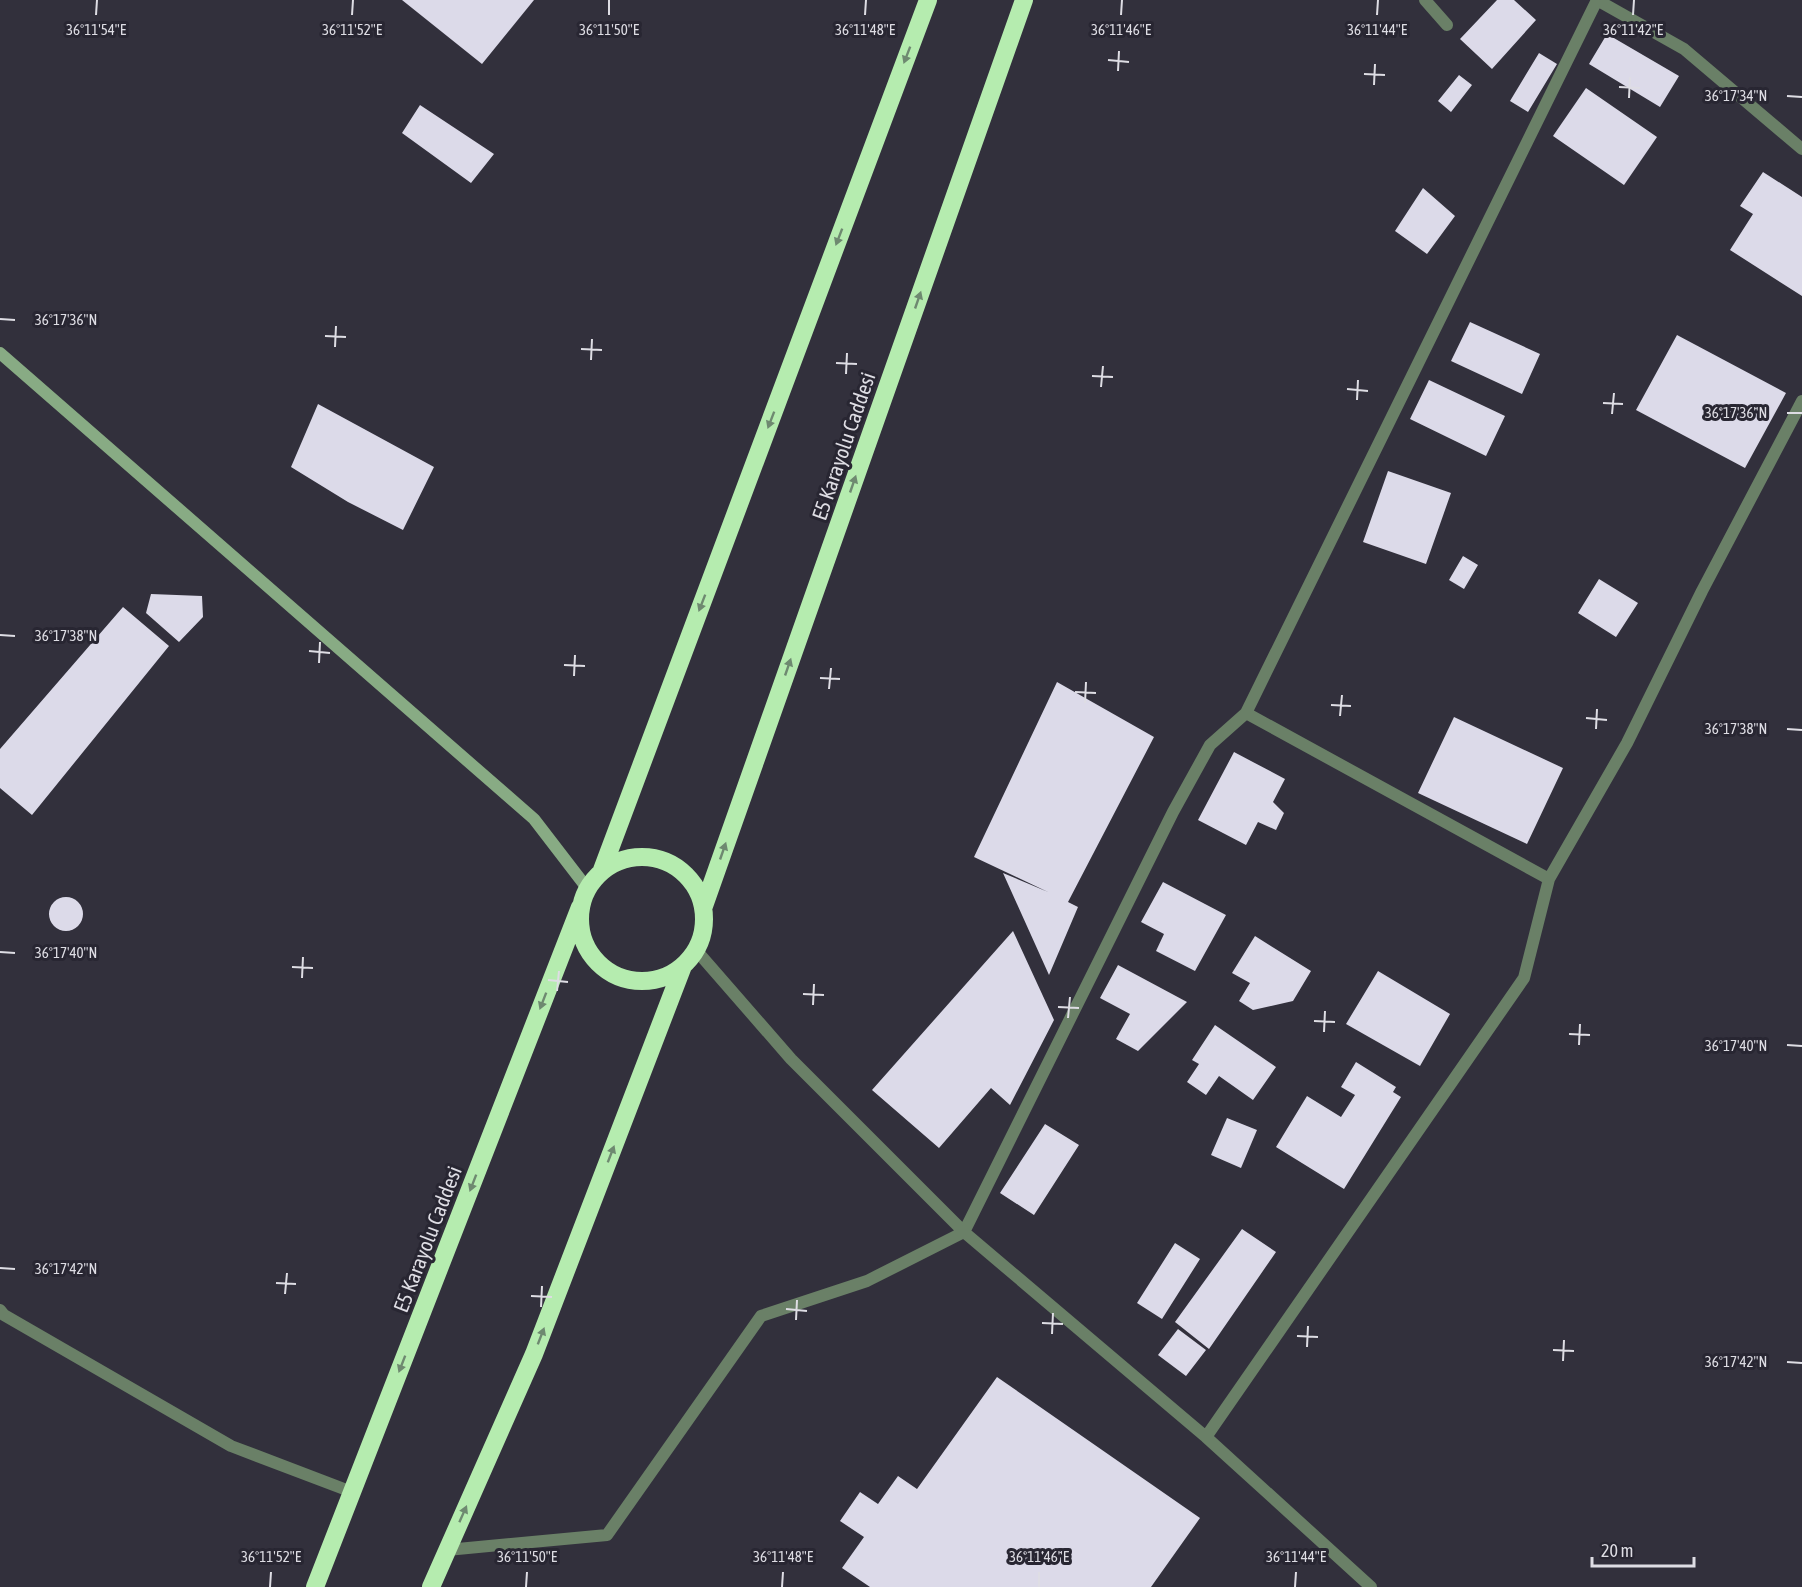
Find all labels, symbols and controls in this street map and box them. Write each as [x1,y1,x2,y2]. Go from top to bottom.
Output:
text: 36°11'54"E [66,21,127,38]
text: 36°11'52"E [322,21,383,38]
text: 36°11'50"E [579,21,640,38]
text: 36°11'48"E [835,21,896,38]
text: 36°11'46"E [1091,21,1152,38]
text: 36°11'44"E [1347,21,1408,38]
text: 36°11'42"E [1603,21,1664,38]
one-way arrow [902,46,912,64]
text: 36°17'34"N [1705,87,1767,104]
one-way arrow [834,229,844,247]
one-way arrow [914,291,924,309]
text: 36°17'36"N [35,311,97,328]
street label: E5 Karayolu Caddesi [806,369,880,523]
text: 36°17'36"N [1705,404,1767,421]
one-way arrow [765,411,775,429]
one-way arrow [849,474,859,492]
one-way arrow [697,594,707,612]
text: 36°17'38"N [35,627,97,644]
one-way arrow [784,658,794,676]
text: 36°17'38"N [1705,720,1767,737]
one-way arrow [719,842,729,860]
text: 36°17'40"N [35,944,97,961]
one-way arrow [538,992,548,1010]
text: 36°17'40"N [1705,1037,1767,1054]
one-way arrow [606,1144,616,1162]
street label: E5 Karayolu Caddesi [388,1163,466,1315]
one-way arrow [468,1174,478,1192]
text: 36°17'42"N [35,1260,97,1277]
one-way arrow [537,1327,547,1345]
text: 36°17'42"N [1705,1353,1767,1370]
one-way arrow [397,1356,407,1374]
one-way arrow [458,1505,468,1523]
scale bar [1592,1530,1694,1568]
text: 20 m [1601,1540,1633,1561]
text: 36°11'52"E [241,1548,302,1565]
text: 36°11'50"E [497,1548,558,1565]
text: 36°11'48"E [753,1548,814,1565]
text: 36°11'46"E [1009,1548,1070,1565]
text: 36°11'44"E [1266,1548,1327,1565]

